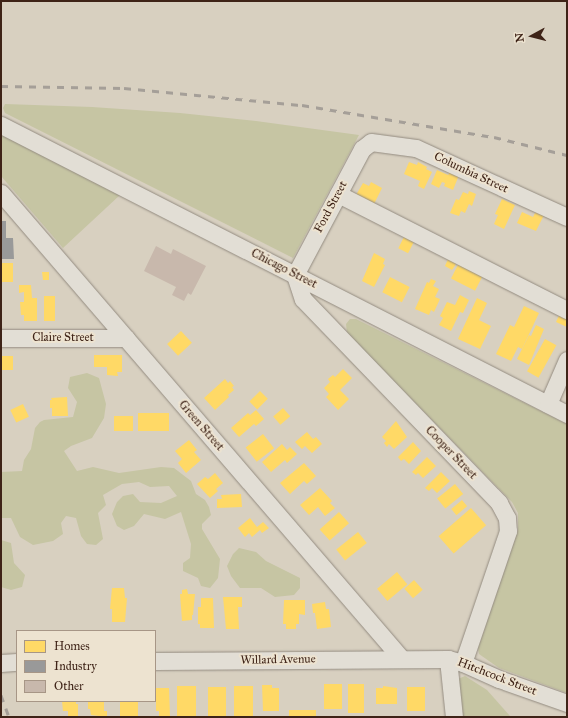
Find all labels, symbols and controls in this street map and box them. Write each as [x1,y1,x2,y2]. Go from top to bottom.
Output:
north arrow [512,16,552,56]
text: N [513,32,527,43]
street label: Columbia Street [432,149,510,197]
street label: Ford Street [311,179,351,235]
street label: Chicago Street [248,246,320,292]
street label: Claire Street [32,331,94,345]
street label: Green Street [175,398,227,454]
street label: Cooper Street [422,423,480,483]
legend [16,630,156,702]
text: Homes [54,639,90,653]
street label: Willard Avenue [240,652,316,668]
street label: Hitchcock Street [455,655,539,699]
text: Industry [54,659,97,673]
text: Other [54,679,84,693]

